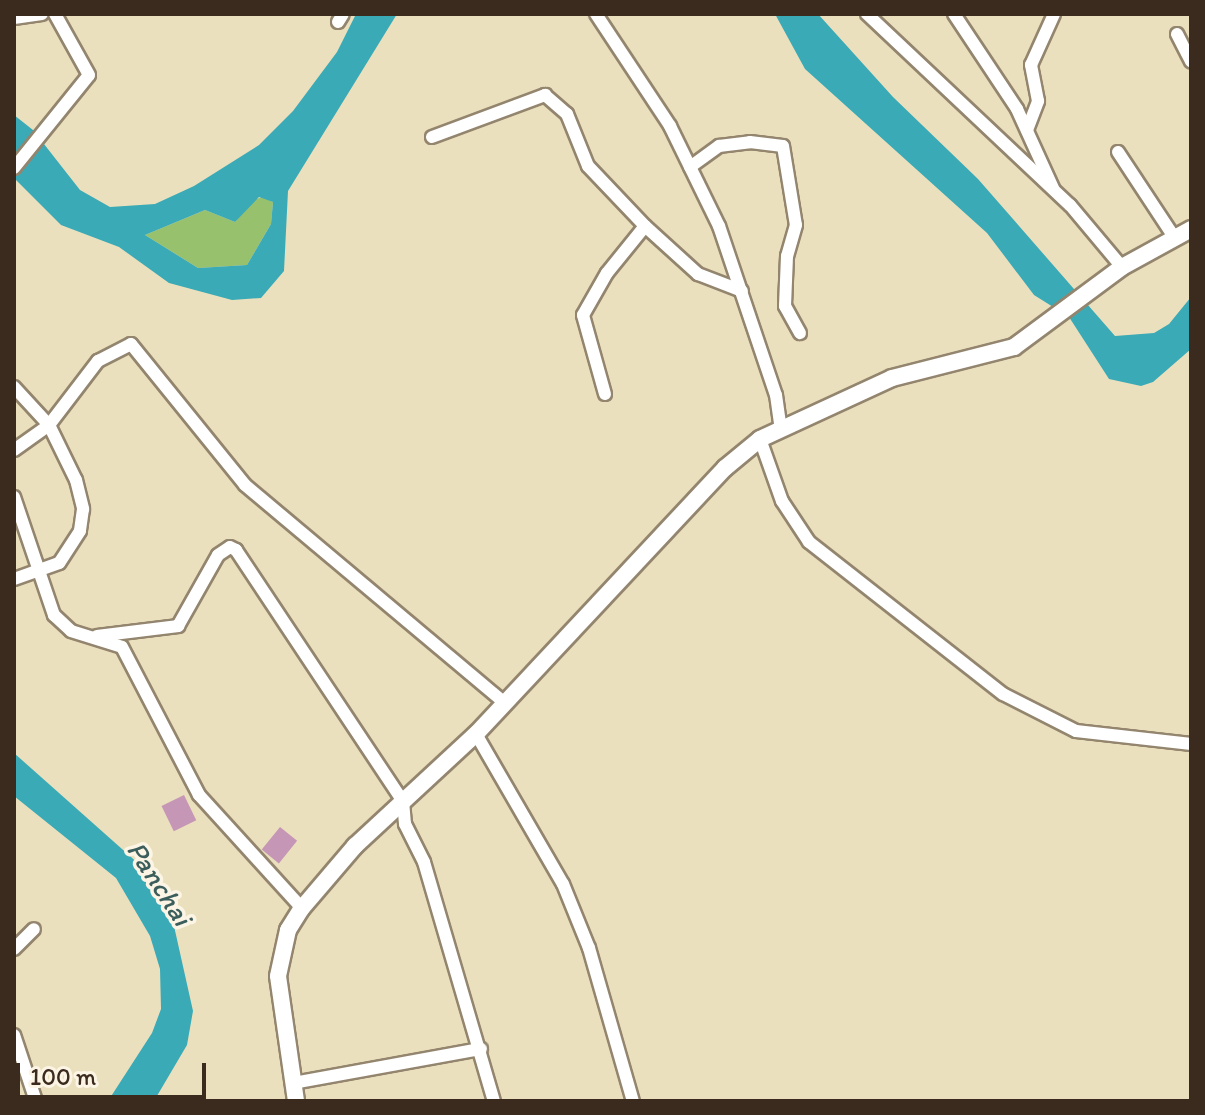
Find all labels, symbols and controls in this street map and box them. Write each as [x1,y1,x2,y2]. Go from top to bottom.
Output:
water label: Panchai [120,834,200,932]
scale bar [20,1047,210,1097]
text: 100 m [30,1062,96,1091]

